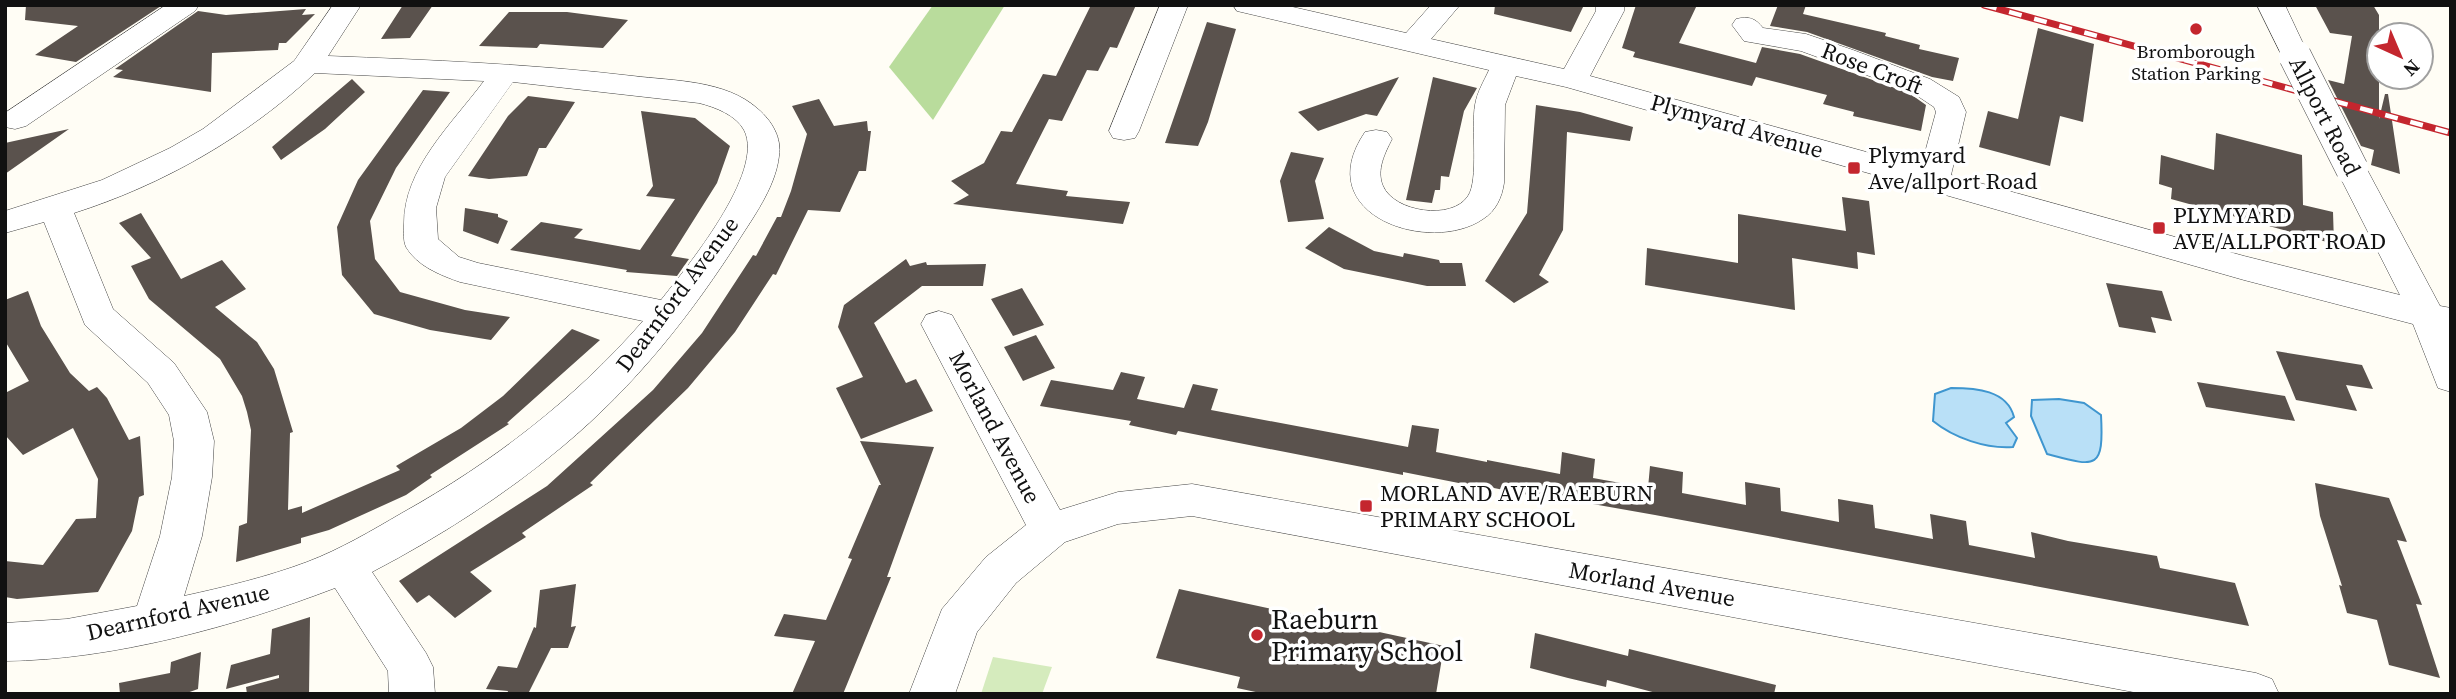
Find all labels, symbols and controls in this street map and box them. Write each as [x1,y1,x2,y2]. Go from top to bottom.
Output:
marker: Bromborough Station Parking [2188,21,2204,37]
north arrow [2365,21,2435,91]
street label: Rose Croft [1817,34,1927,102]
place label: Bromborough Station Parking [2131,38,2261,86]
street label: Allport Road [2281,51,2369,181]
text: N [2398,54,2426,82]
street label: Plymyard Avenue [1647,86,1827,166]
place label: Plymyard Ave/allport Road [1868,139,2038,197]
marker: Plymyard Ave/allport Road [1846,160,1862,176]
place label: PLYMYARD AVE/ALLPORT ROAD [2173,199,2386,257]
street label: Dearnford Avenue [608,210,746,378]
marker: PLYMYARD AVE/ALLPORT ROAD [2151,220,2167,236]
street label: Morland Avenue [941,345,1049,509]
place label: MORLAND AVE/RAEBURN PRIMARY SCHOOL [1380,477,1654,535]
marker: MORLAND AVE/RAEBURN PRIMARY SCHOOL [1358,498,1374,514]
street label: Morland Avenue [1566,554,1738,614]
street label: Dearnford Avenue [83,575,273,649]
place label: Raeburn Primary School [1271,600,1463,670]
marker: Raeburn Primary School [1249,627,1265,643]

